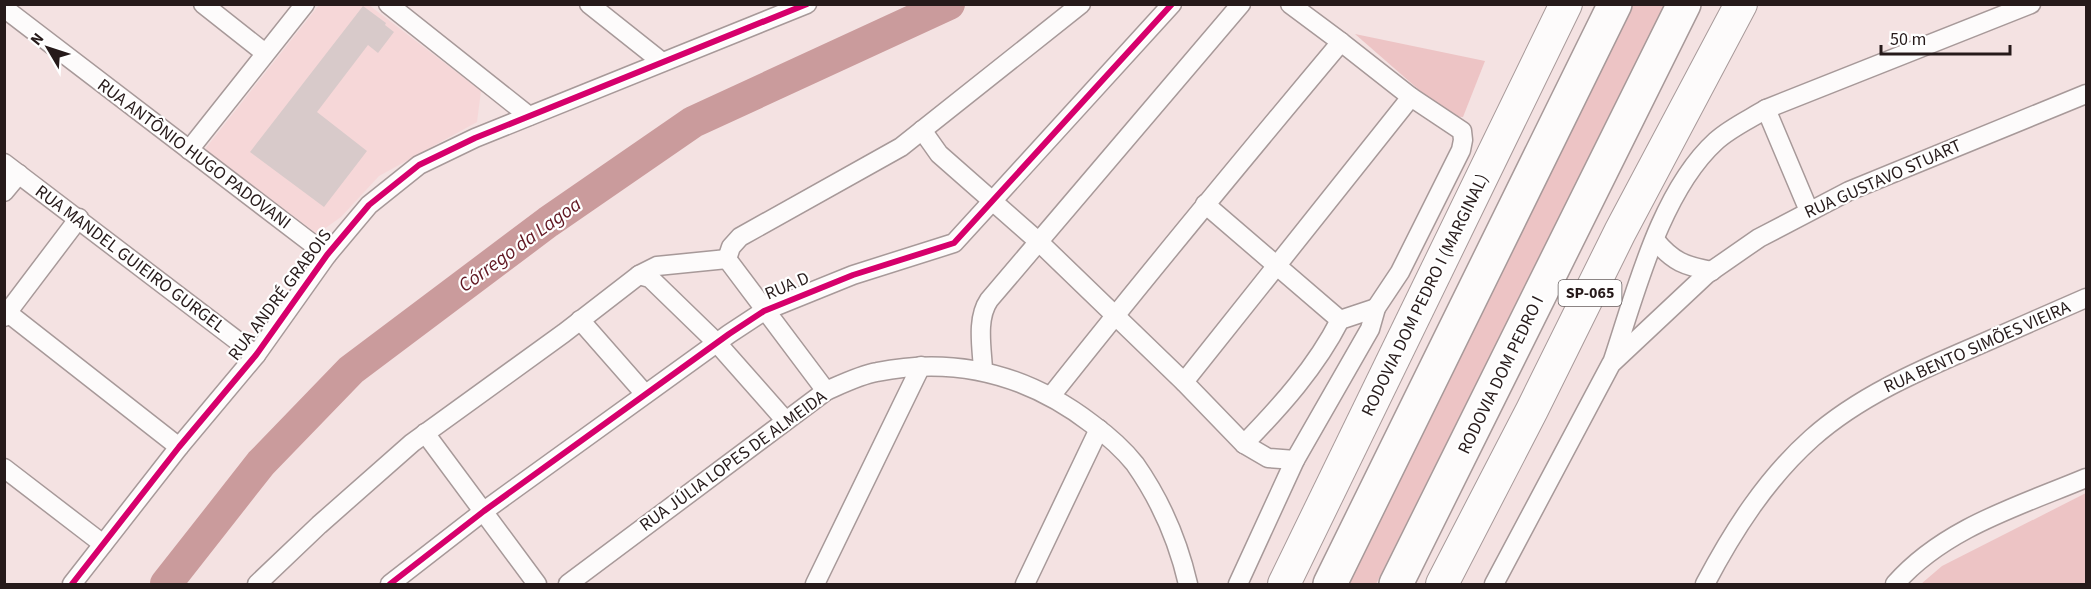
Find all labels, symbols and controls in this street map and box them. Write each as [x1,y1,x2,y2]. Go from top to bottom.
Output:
north arrow [18,18,78,78]
scale bar [1881,18,2010,56]
text: 50 m [1890,27,1926,52]
text: N [25,28,49,50]
street label: RUA ANTÔNIO HUGO PADOVANI [92,73,296,235]
street label: RUA GUSTAVO STUART [1801,133,1966,225]
street label: RODOVIA DOM PEDRO I (MARGINAL) [1355,170,1495,420]
street label: RUA MANDEL GUIEIRO GURGEL [30,179,230,339]
water label: Córrego da Lagoa [453,191,587,299]
street label: RUA ANDRÉ GRABOIS [222,224,338,366]
street label: RUA D [761,266,813,306]
road number: SP-065 [1558,280,1622,306]
street label: RODOVIA DOM PEDRO I [1452,292,1550,458]
street label: RUA BENTO SIMÕES VIEIRA [1880,294,2074,399]
street label: RUA JÚLIA LOPES DE ALMEIDA [634,384,832,537]

